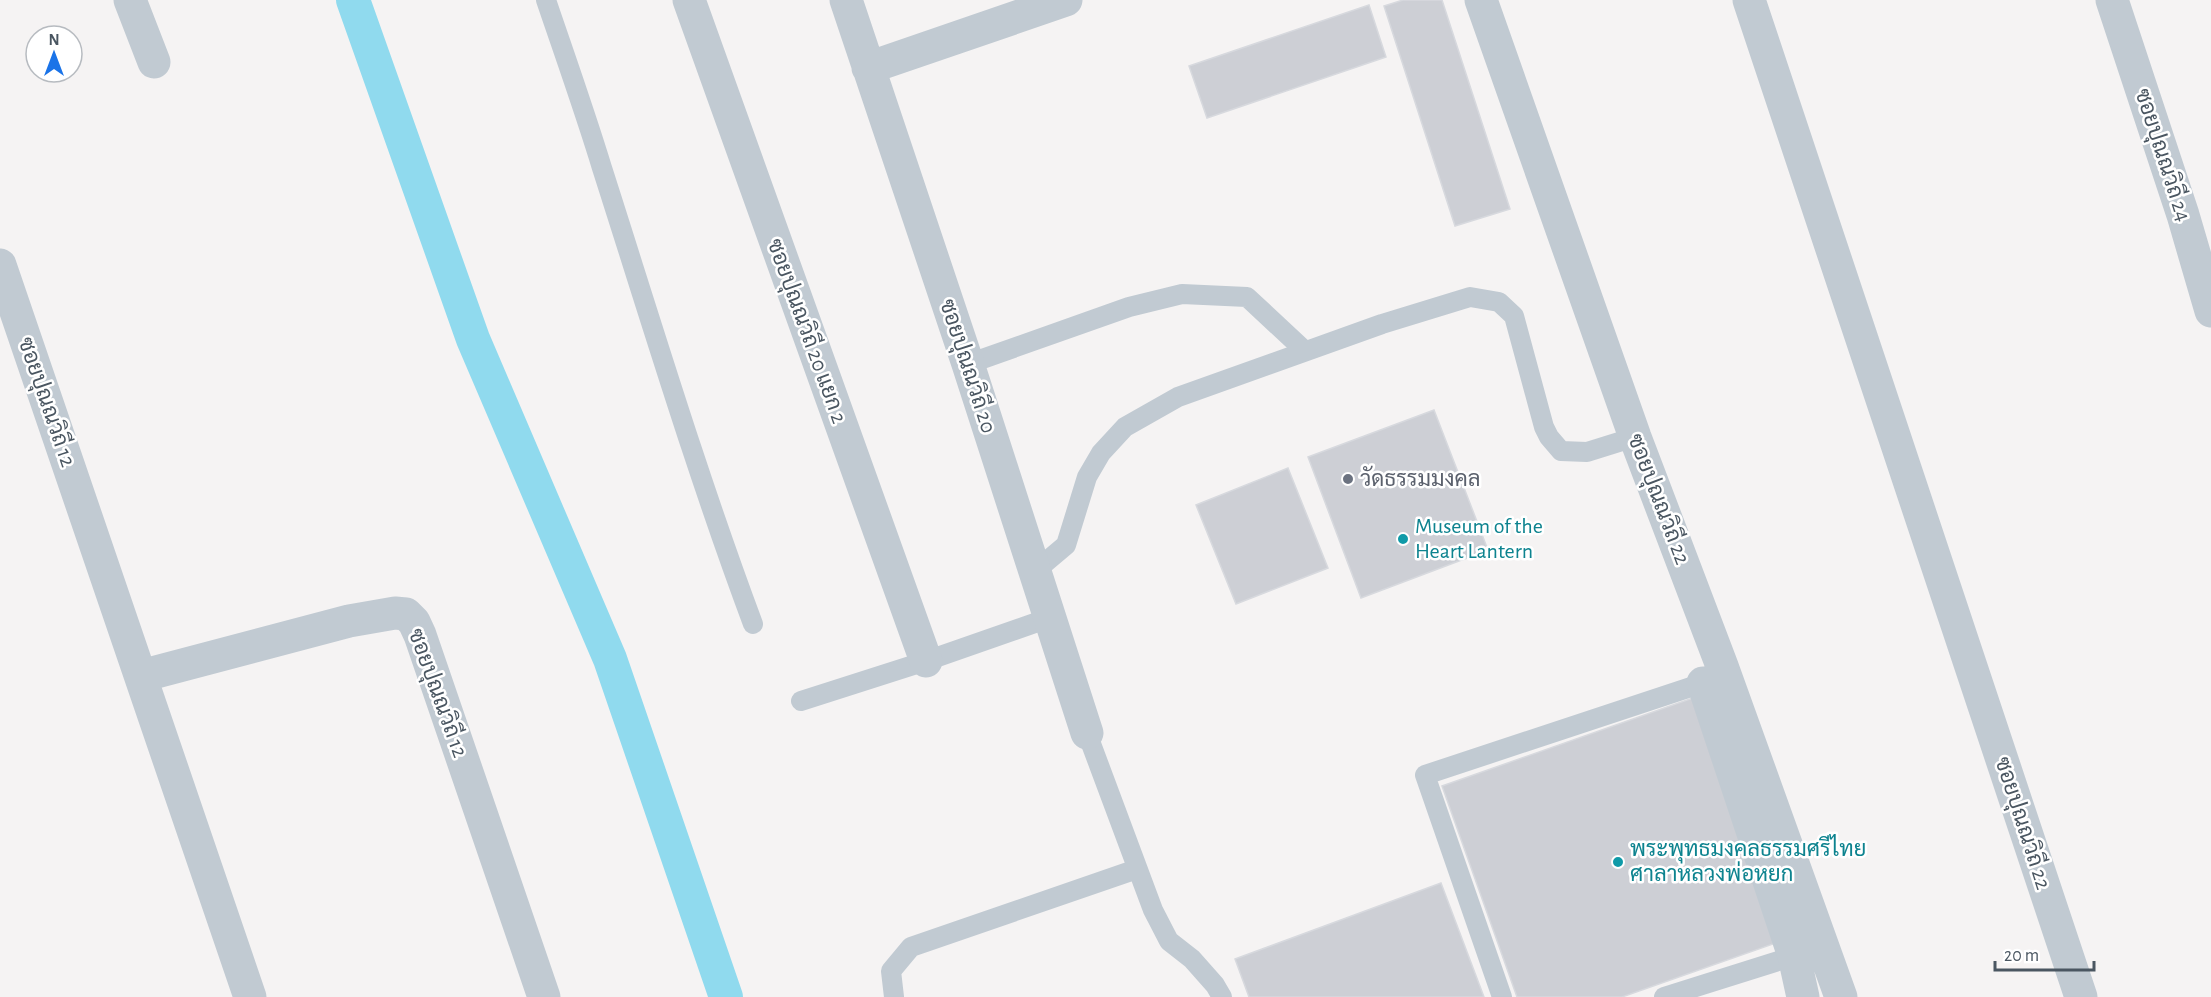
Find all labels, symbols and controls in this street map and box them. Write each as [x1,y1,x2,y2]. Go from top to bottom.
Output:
north arrow [24,24,84,84]
text: N [48,32,60,48]
street label: ซอยปุณณวิถี 24 [2127,85,2198,225]
street label: ซอยปุณณวิถี 20 แยก 2 [760,235,853,428]
street label: ซอยปุณณวิถี 20 [932,295,1003,437]
street label: ซอยปุณณวิถี 12 [11,333,82,471]
street label: ซอยปุณณวิถี 22 [1620,430,1697,569]
place label: วัดธรรมมงคล [1360,465,1481,490]
marker: วัดธรรมมงคล [1341,472,1355,486]
place label: Museum of the Heart Lantern [1415,515,1543,562]
marker: Museum of the Heart Lantern [1396,532,1410,546]
street label: ซอยปุณณวิถี 12 [401,625,474,762]
street label: ซอยปุณณวิถี 22 [1987,753,2058,893]
place label: พระพุทธมงคลธรรมศรีไทย ศาลาหลวงพ่อหยก [1630,834,1866,885]
marker: พระพุทธมงคลธรรมศรีไทย ศาลาหลวงพ่อหยก [1611,855,1625,869]
scale bar [1995,934,2094,972]
text: 20 m [2004,947,2039,965]

